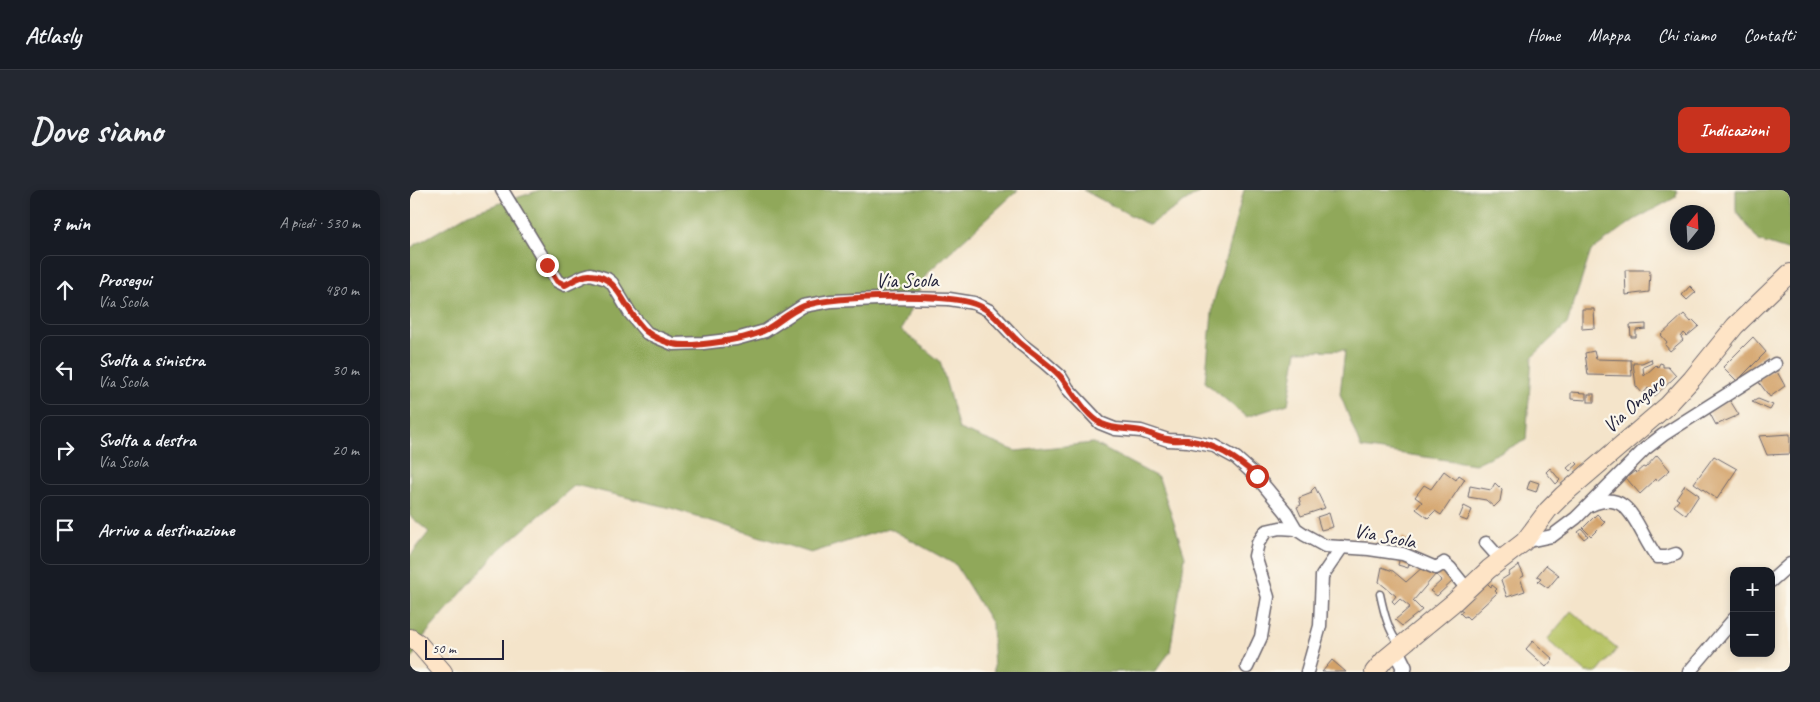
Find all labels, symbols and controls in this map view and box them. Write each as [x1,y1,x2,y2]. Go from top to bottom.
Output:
text: Atlasly [25,20,81,50]
text: Home [1528,24,1560,46]
text: Mappa [1588,24,1630,46]
text: Chi siamo [1658,24,1716,46]
text: Contatti [1744,24,1795,46]
button: Indicazioni [1678,107,1790,153]
text: Dove siamo [30,108,163,153]
north arrow [1670,205,1715,250]
text: 7 min [50,210,90,236]
text: A piedi · 530 m [279,213,360,233]
route end [536,254,559,277]
text: Prosegui [98,268,151,292]
street label: Via Scola [876,268,939,293]
icon: ahead [51,276,79,304]
text: 480 m [325,280,359,300]
text: Via Scola [98,292,148,312]
text: Svolta a sinistra [98,348,205,372]
icon: left [51,356,79,384]
text: 30 m [332,360,359,380]
street label: Via Ongaro [1598,369,1671,438]
text: Via Scola [98,372,148,392]
text: Svolta a destra [98,428,196,452]
icon: right [51,436,79,464]
text: 20 m [332,440,359,460]
text: Via Scola [98,452,148,472]
route start [1246,465,1269,488]
icon: arrive [51,516,79,544]
text: Arrivo a destinazione [98,518,234,542]
street label: Via Scola [1352,518,1419,554]
map controls [1730,567,1775,657]
button: + [1730,567,1775,612]
button: − [1730,612,1775,657]
scale bar [425,637,504,660]
text: 50 m [432,640,456,657]

